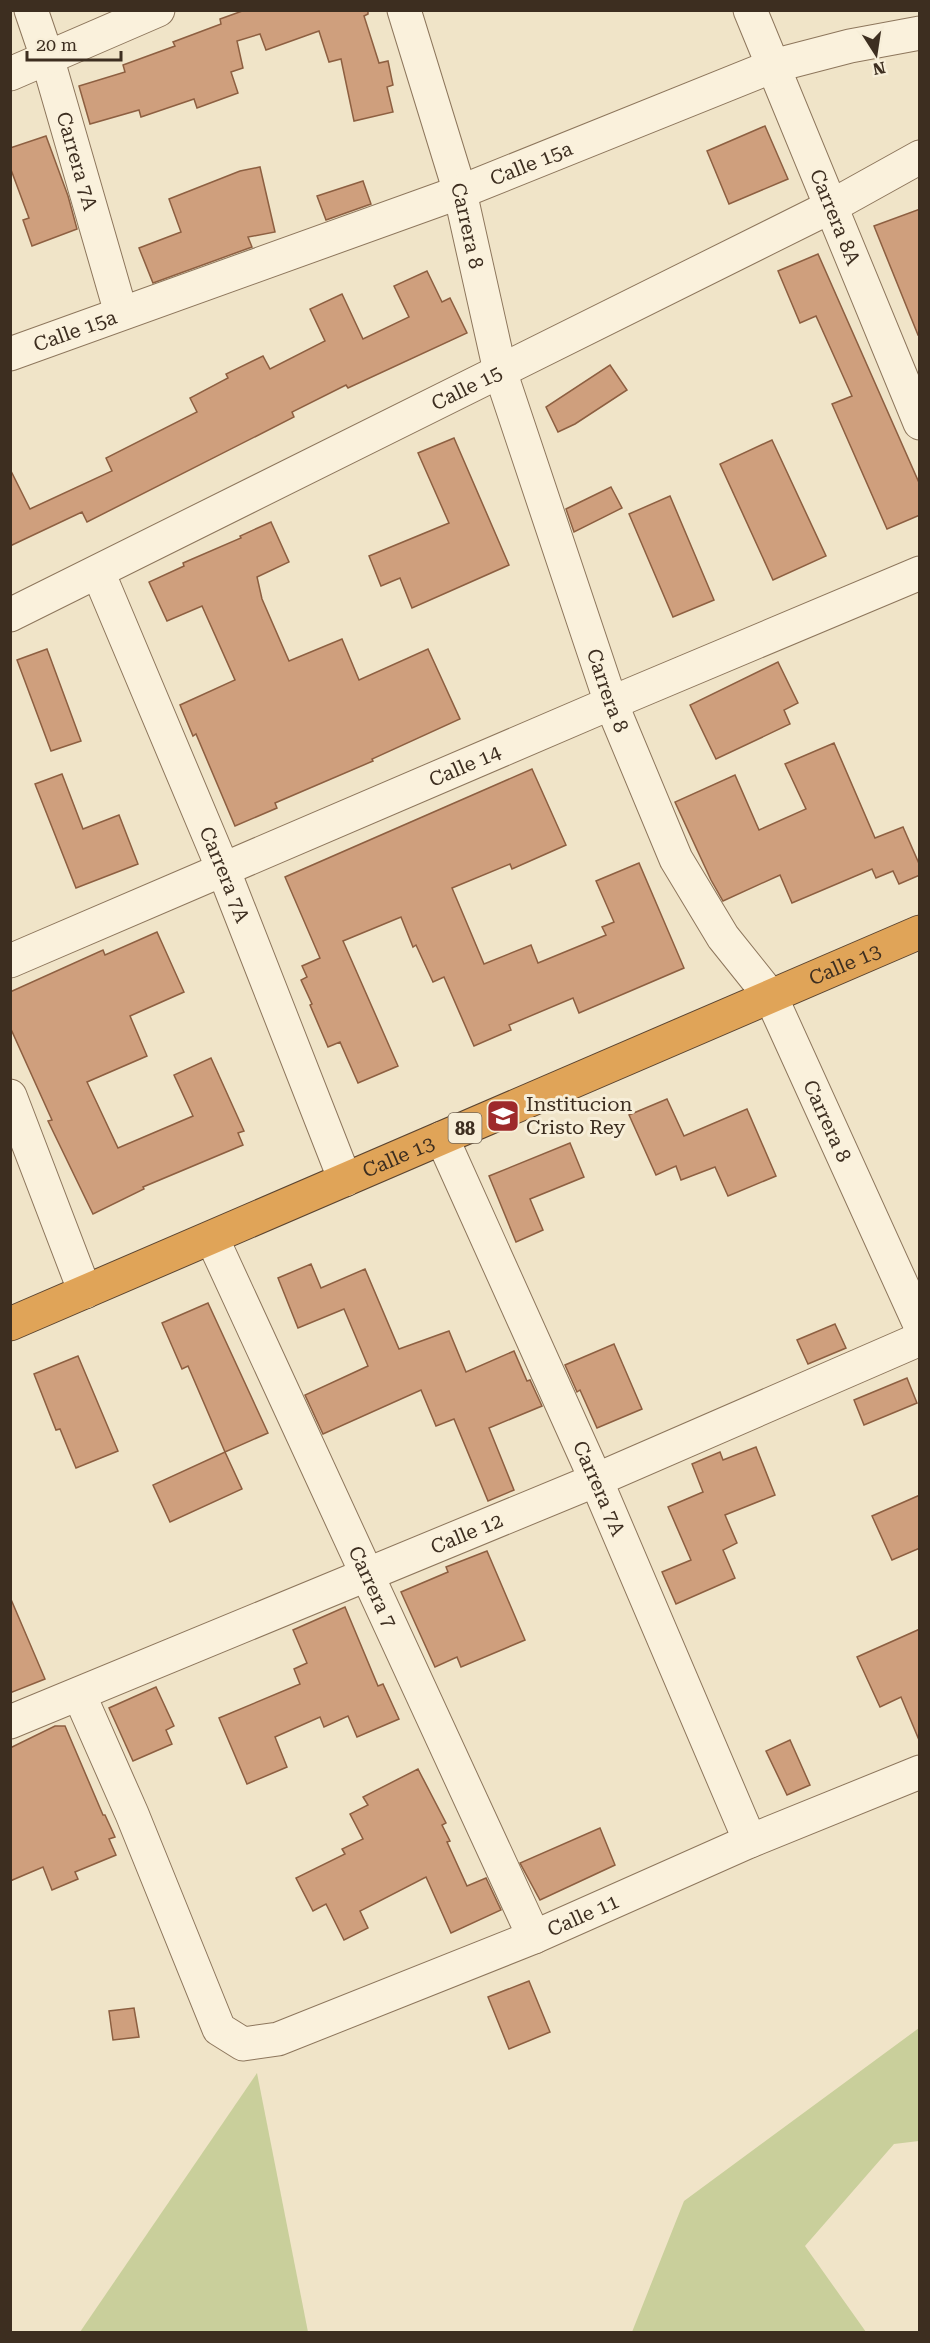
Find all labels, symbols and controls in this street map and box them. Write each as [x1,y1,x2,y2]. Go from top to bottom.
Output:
scale bar [27,24,122,62]
north arrow [846,24,906,84]
text: 20 m [36,34,77,55]
text: N [871,58,887,79]
street label: Carrera 7A [51,109,103,213]
street label: Calle 15a [486,136,576,191]
street label: Carrera 8A [805,166,866,269]
street label: Carrera 8 [446,180,489,271]
street label: Calle 15a [30,305,120,357]
street label: Calle 15 [427,360,506,415]
street label: Carrera 8 [582,645,634,736]
street label: Calle 14 [425,739,505,792]
street label: Carrera 7A [194,823,255,926]
street label: Calle 13 [805,938,884,990]
street label: Carrera 8 [798,1076,856,1166]
place label: Institucion Cristo Rey [526,1092,633,1139]
school or university icon: Institucion Cristo Rey [485,1098,521,1134]
road number: 88 [448,1113,482,1143]
street label: Calle 13 [359,1131,438,1183]
street label: Carrera 7A [568,1437,630,1540]
street label: Calle 12 [427,1508,506,1559]
street label: Carrera 7 [343,1542,402,1632]
street label: Calle 11 [543,1889,623,1942]

